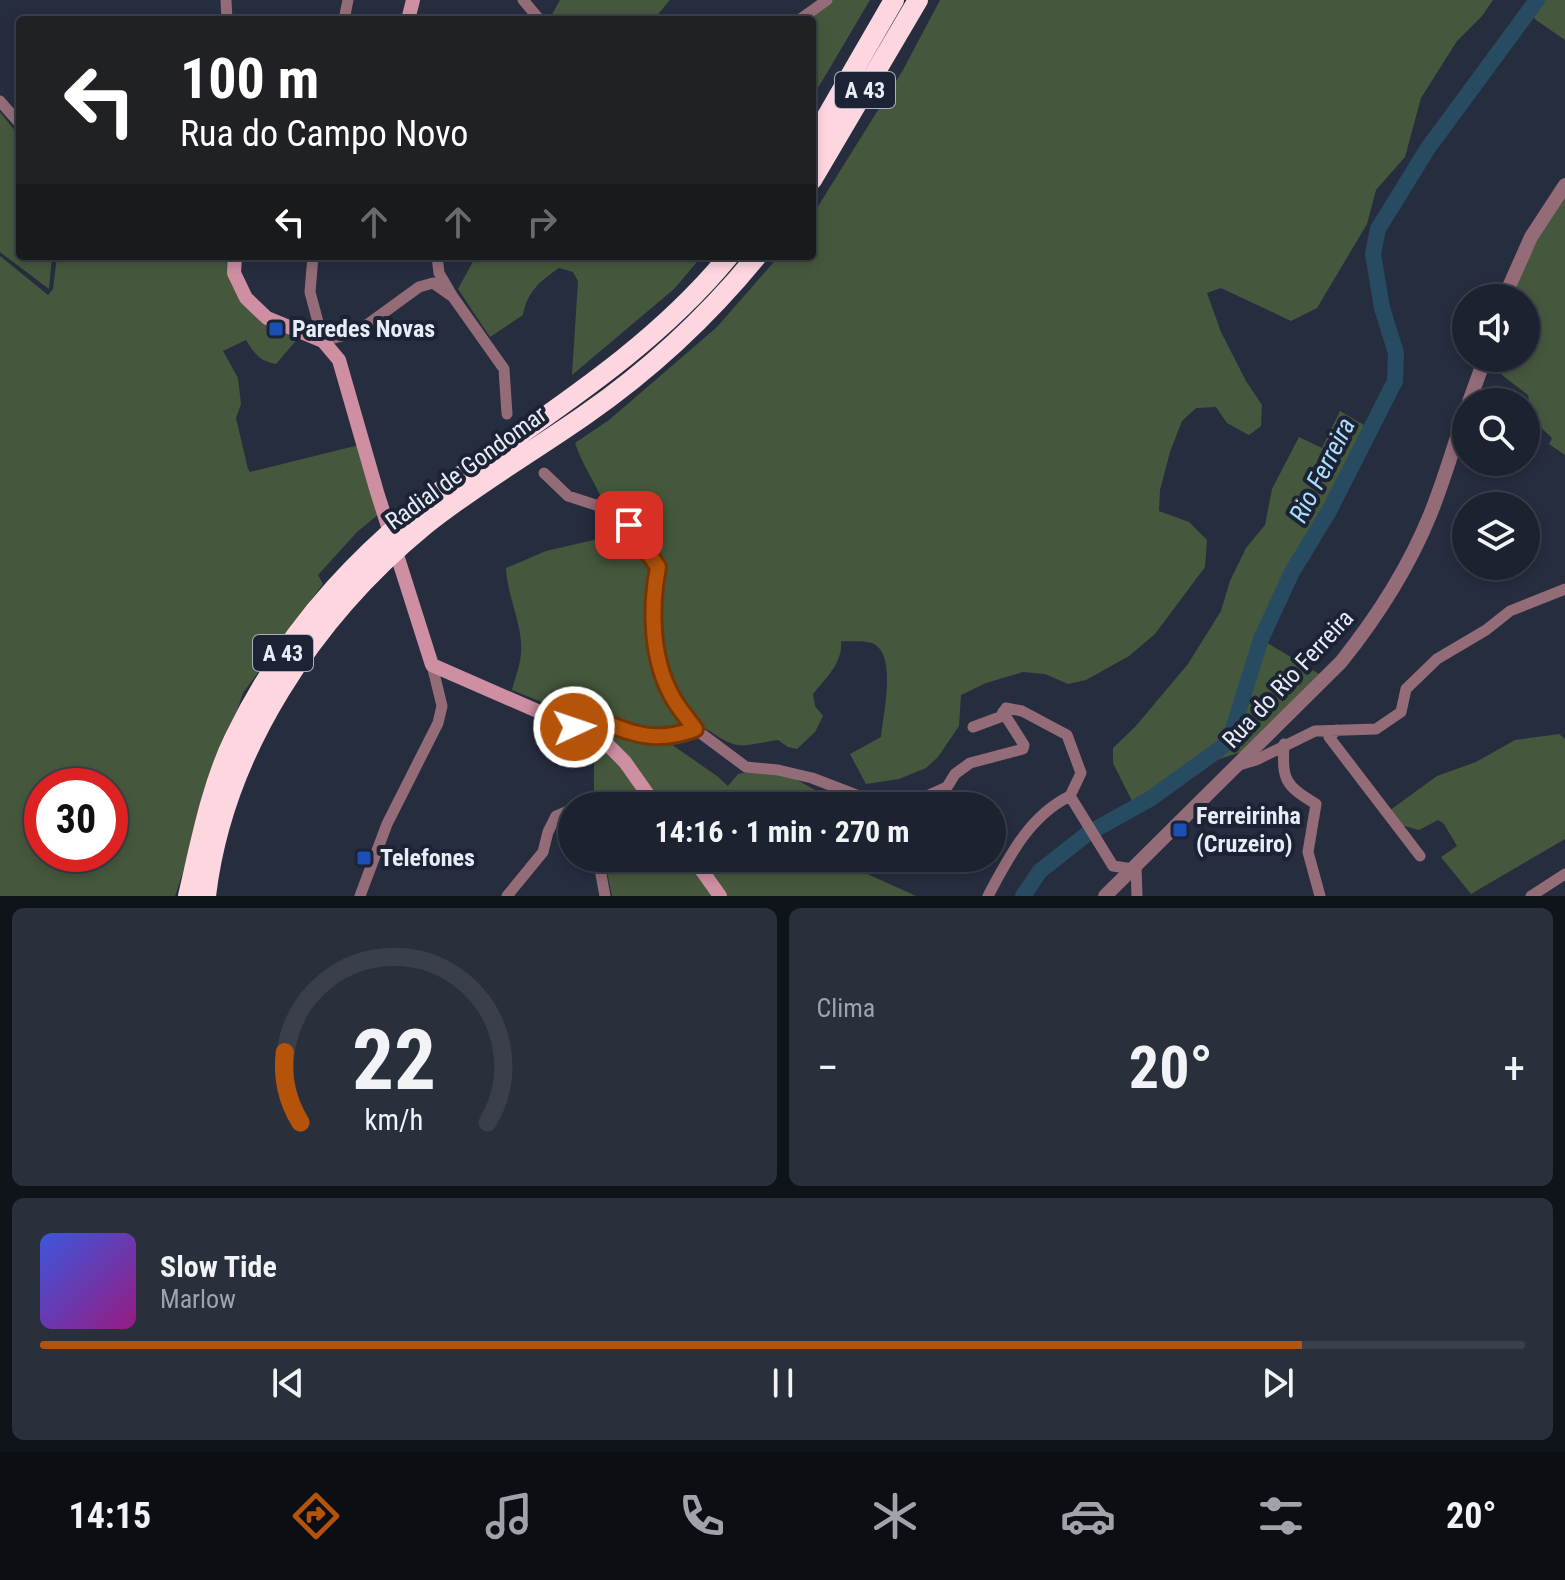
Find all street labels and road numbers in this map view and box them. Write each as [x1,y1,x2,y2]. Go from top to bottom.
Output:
road number: A 43 [835,72,895,108]
street label: Radial de Gondomar [380,400,552,536]
street label: Rua do Rio Ferreira [1217,604,1359,754]
road number: A 43 [253,635,313,671]

